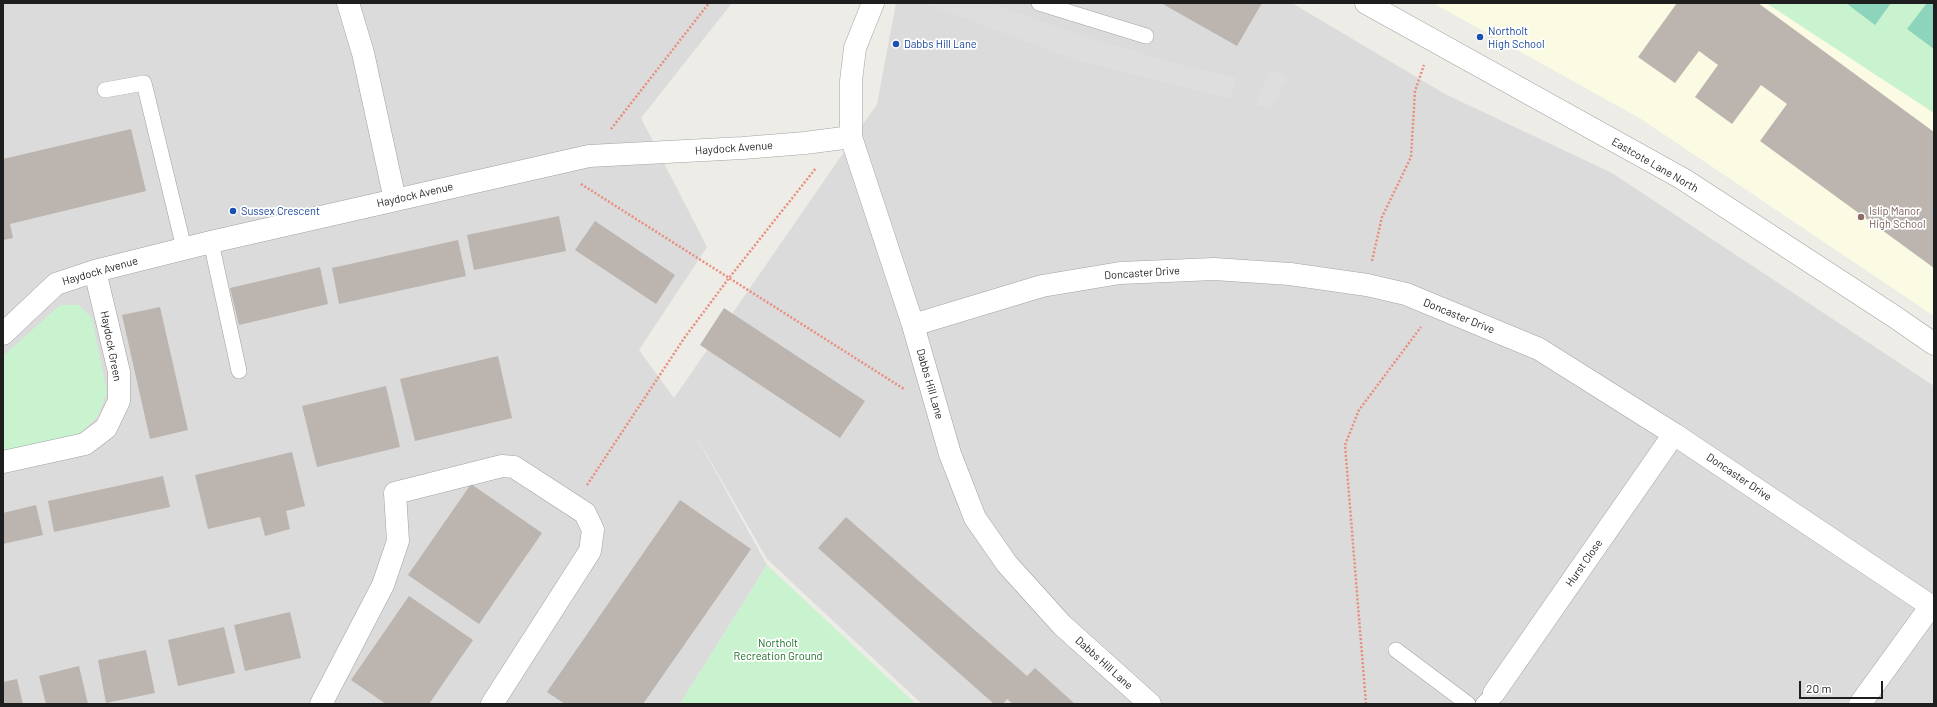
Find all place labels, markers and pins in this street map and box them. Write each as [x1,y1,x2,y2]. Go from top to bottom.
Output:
place label: Northolt High School [1488,24,1545,50]
marker: Northolt High School [1475,32,1485,42]
place label: Dabbs Hill Lane [904,37,977,51]
marker: Dabbs Hill Lane [891,39,901,49]
place label: Sussex Crescent [241,204,320,218]
place label: Islip Manor High School [1869,204,1926,230]
marker: Sussex Crescent [228,206,238,216]
marker: Islip Manor High School [1856,212,1866,222]

